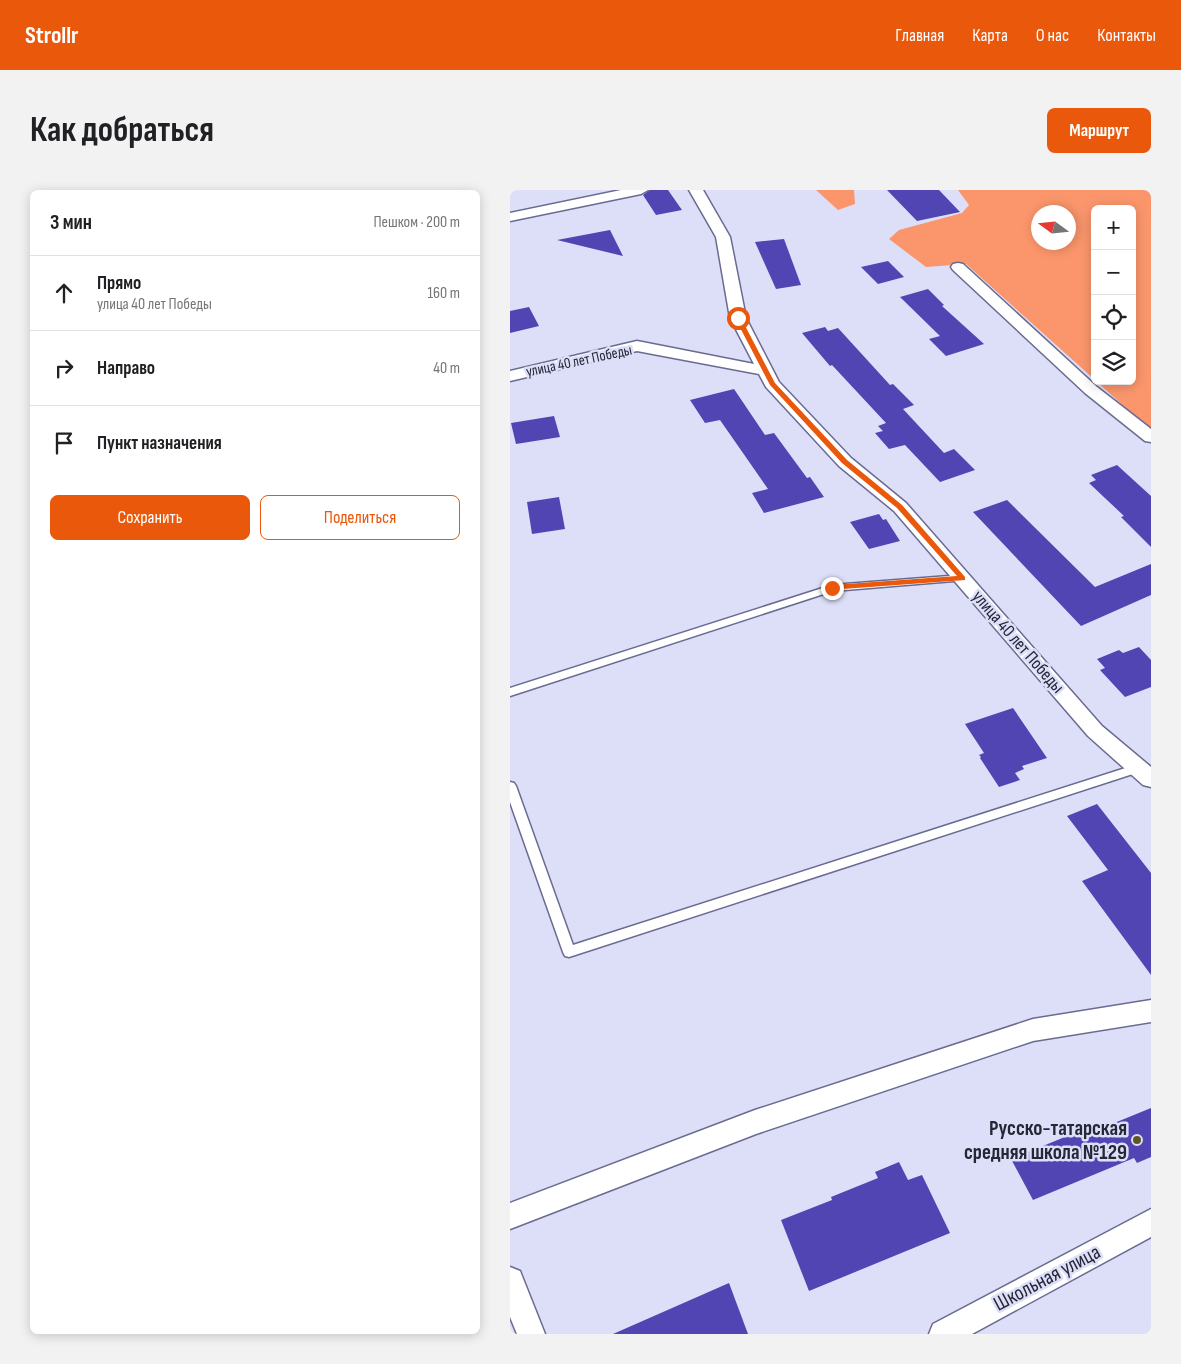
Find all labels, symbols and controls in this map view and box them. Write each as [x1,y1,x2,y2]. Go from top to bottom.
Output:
text: Strollr [25,21,79,50]
text: Главная [895,25,944,46]
text: Карта [972,25,1008,46]
text: О нас [1036,25,1069,46]
text: Контакты [1097,25,1156,46]
button: Маршрут [1047,108,1151,153]
text: Как добраться [30,109,214,152]
north arrow [1031,205,1076,250]
map controls [1091,205,1136,385]
button: + [1091,205,1136,250]
text: 3 мин [50,210,92,235]
text: Пешком · 200 m [373,213,460,232]
button: − [1091,250,1136,295]
text: Прямо [97,272,141,295]
icon: ahead [50,279,78,307]
text: 160 m [427,284,460,303]
text: улица 40 лет Победы [97,295,212,314]
button: locate [1091,295,1136,340]
route start [727,307,750,330]
button: layers [1091,340,1136,385]
street label: улица 40 лет Победы [524,341,634,381]
icon: right [50,354,78,382]
text: Направо [97,357,155,380]
text: 40 m [433,359,460,378]
icon: arrive [50,429,78,457]
text: Пункт назначения [97,432,222,455]
button: Сохранить [50,495,250,540]
button: Поделиться [260,495,460,540]
route end [821,577,844,600]
street label: улица 40 лет Победы [968,586,1068,698]
place label: Русско-татарская средняя школа №129 [964,1116,1127,1165]
marker: Русско-татарская средняя школа №129 [1131,1134,1143,1146]
street label: Школьная улица [989,1239,1105,1317]

